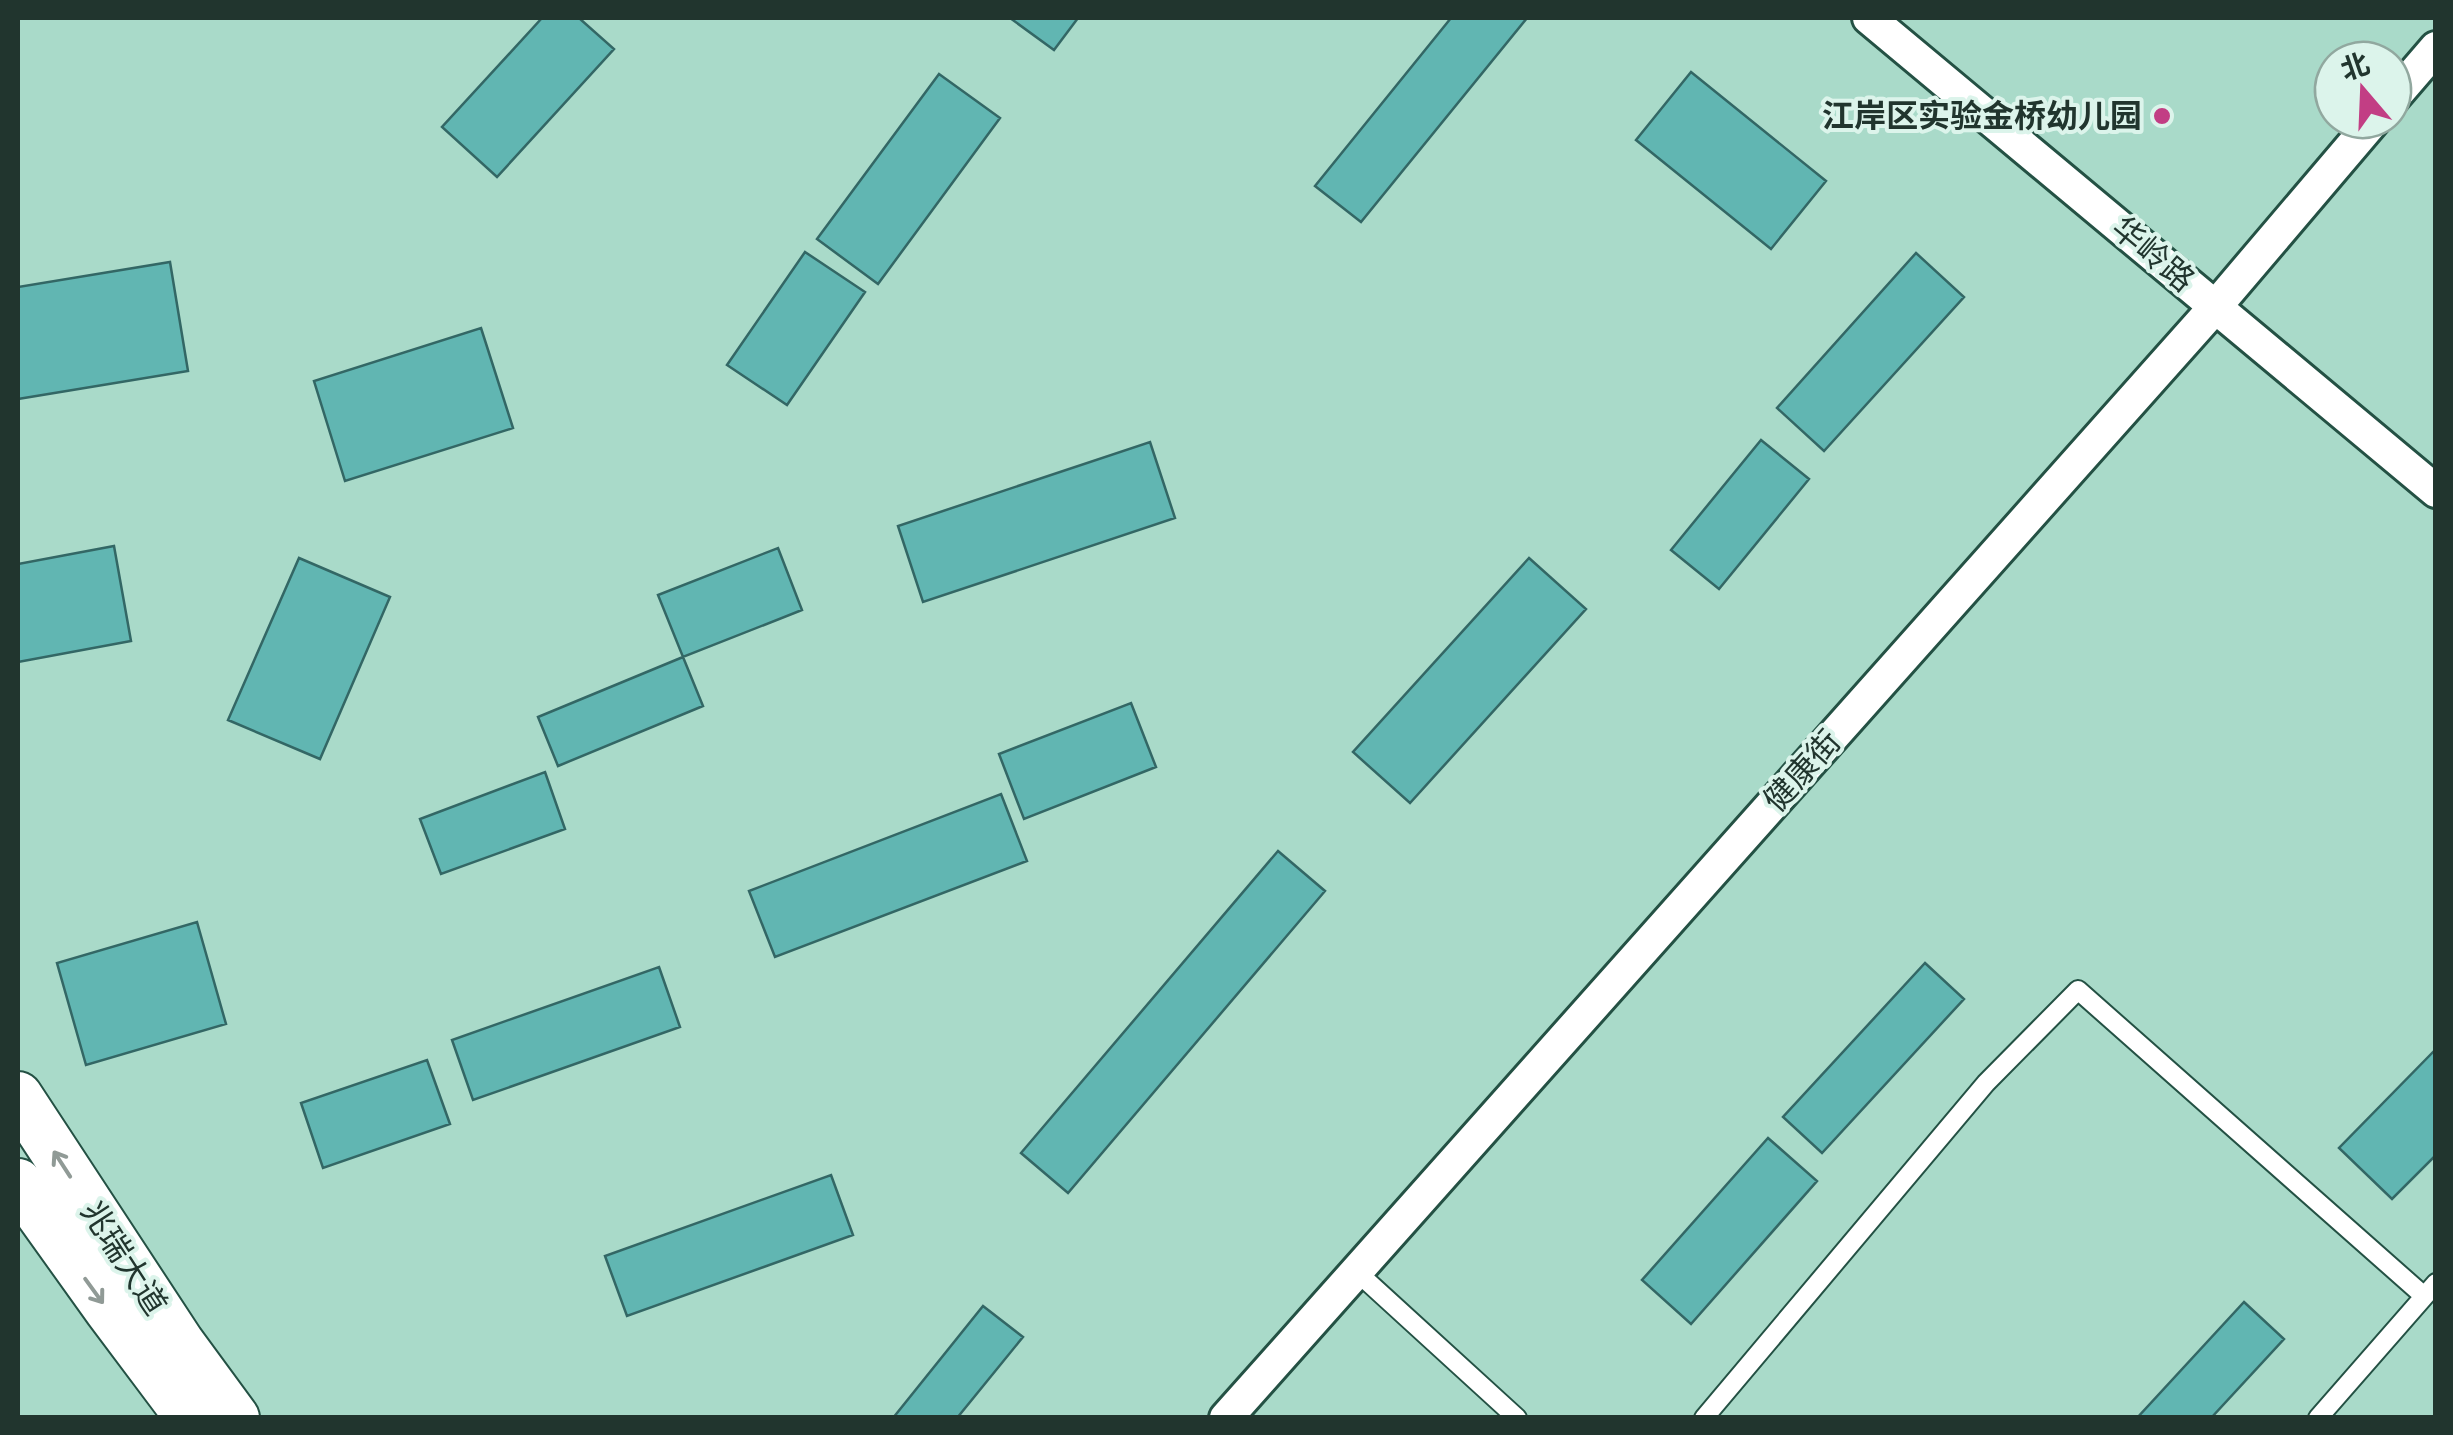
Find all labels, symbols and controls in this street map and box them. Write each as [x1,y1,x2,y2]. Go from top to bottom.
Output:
north arrow [2313,40,2413,140]
text: 北 [2335,43,2374,88]
place label: 江岸区实验金桥幼儿园 [1822,93,2142,137]
marker: 江岸区实验金桥幼儿园 [2151,105,2173,127]
street label: 华岭路 [2103,206,2205,301]
street label: 健康街 [1753,720,1850,821]
one-way arrow [52,1150,73,1178]
street label: 兆瑞大道 [72,1192,178,1323]
one-way arrow [84,1276,105,1304]

